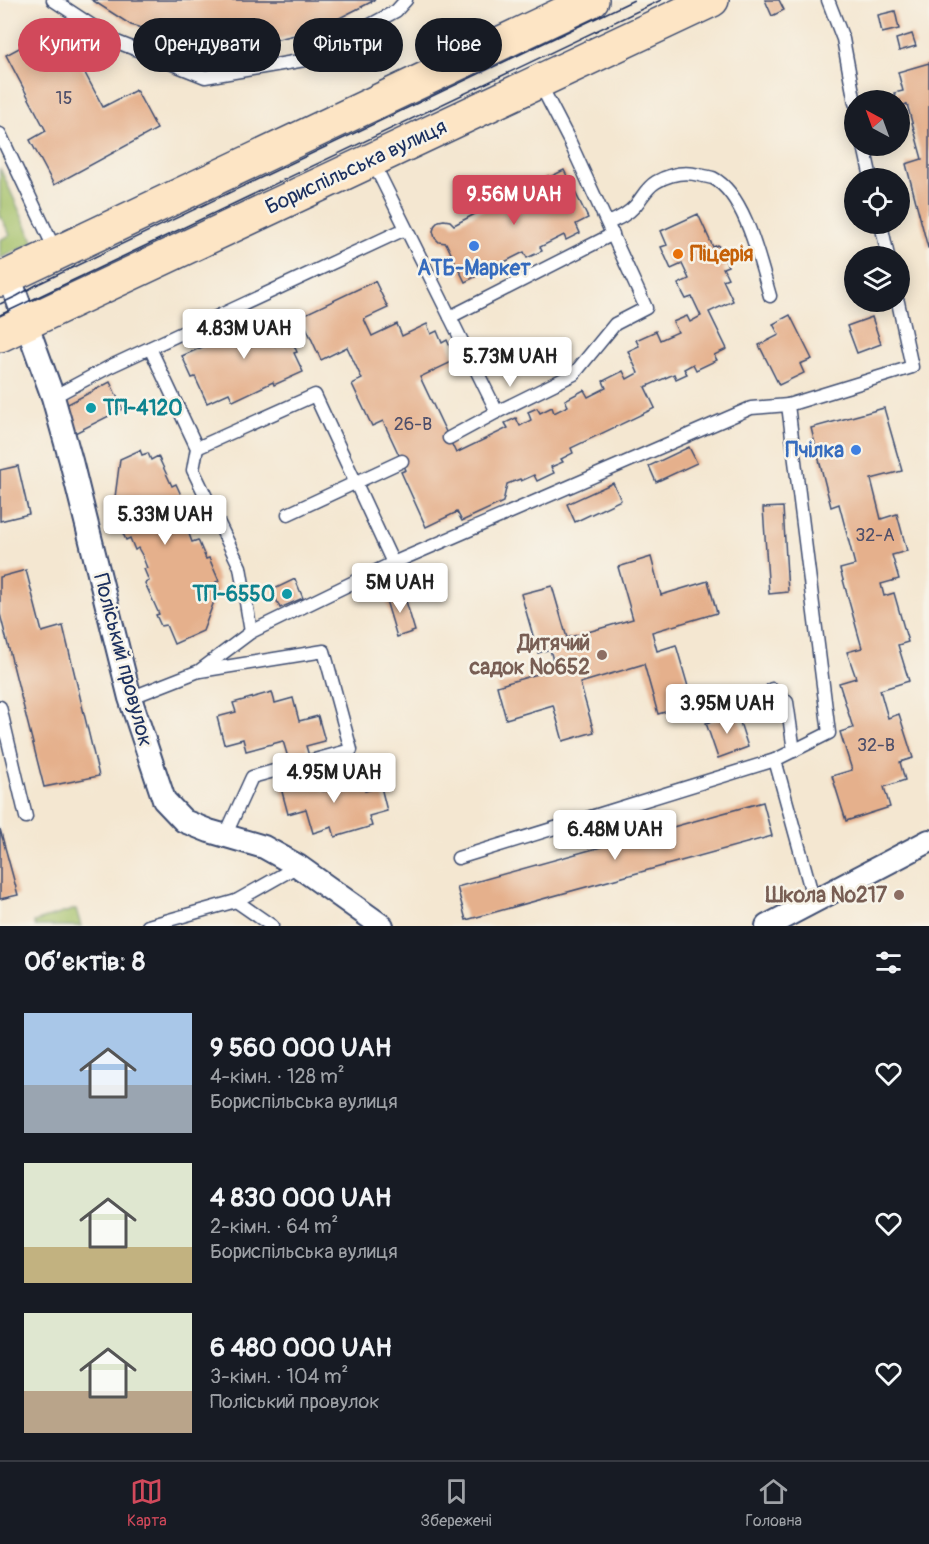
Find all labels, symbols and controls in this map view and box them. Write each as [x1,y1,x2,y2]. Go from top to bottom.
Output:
chip: Купити [18,18,121,72]
chip: Орендувати [133,18,281,72]
chip: Фільтри [293,18,403,72]
chip: Нове [415,18,502,72]
house number: 15 [56,87,72,110]
north arrow [844,90,910,156]
map controls [844,90,910,312]
street label: Бориспільська вулиця [261,113,451,221]
button: locate [844,168,910,234]
pin: 9.56M UAH [445,175,583,226]
text: 9.56M UAH [467,182,561,207]
marker: АТБ-Маркет [467,239,481,253]
place label: Піцерія [690,241,754,268]
button: layers [844,246,910,312]
marker: Піцерія [671,247,685,261]
place label: АТБ-Маркет [417,255,531,282]
pin: 4.83M UAH [175,309,313,360]
text: 4.83M UAH [197,316,291,341]
pin: 5.73M UAH [441,337,579,388]
text: 5.73M UAH [463,344,557,369]
place label: ТП-4120 [102,395,183,422]
marker: ТП-4120 [84,401,98,415]
house number: 26-В [394,413,432,436]
place label: Пчілка [785,437,844,464]
marker: Пчілка [849,443,863,457]
pin: 5.33M UAH [96,495,234,546]
text: 5.33M UAH [117,502,213,527]
house number: 32-А [855,524,895,547]
pin: 5M UAH [351,563,449,614]
street label: Поліський провулок [87,570,159,750]
text: 5M UAH [366,570,434,595]
place label: ТП-6550 [191,581,275,608]
marker: ТП-6550 [280,587,294,601]
place label: Дитячий садок №652 [468,630,590,681]
marker: Дитячий садок №652 [595,648,609,662]
pin: 3.95M UAH [658,684,796,735]
text: 3.95M UAH [680,691,774,716]
house number: 32-В [857,734,895,757]
pin: 4.95M UAH [265,753,403,804]
text: 4.95M UAH [287,760,381,785]
pin: 6.48M UAH [546,810,684,861]
text: 6.48M UAH [567,817,663,842]
place label: Школа №217 [765,882,888,909]
marker: Школа №217 [892,888,906,902]
text: Об’єктів: 8 [24,946,145,978]
icon: filters [872,946,905,979]
text: 9 560 000 UAH [210,1032,391,1064]
icon: home [72,1037,144,1109]
icon: heart [872,1057,905,1090]
text: 4-кімн. · 128 m² [210,1064,345,1089]
text: Бориспільська вулиця [210,1089,398,1114]
text: 4 830 000 UAH [210,1182,391,1214]
icon: home [72,1187,144,1259]
icon: heart [872,1207,905,1240]
text: 2-кімн. · 64 m² [210,1214,338,1239]
text: Бориспільська вулиця [210,1239,398,1264]
text: 6 480 000 UAH [210,1332,392,1364]
icon: home [72,1337,144,1409]
icon: heart [872,1357,905,1390]
text: 3-кімн. · 104 m² [210,1364,348,1389]
text: Поліський провулок [210,1389,380,1414]
tab: Карта [127,1475,167,1531]
tab: Збережені [420,1475,492,1531]
tab: Головна [745,1475,802,1531]

